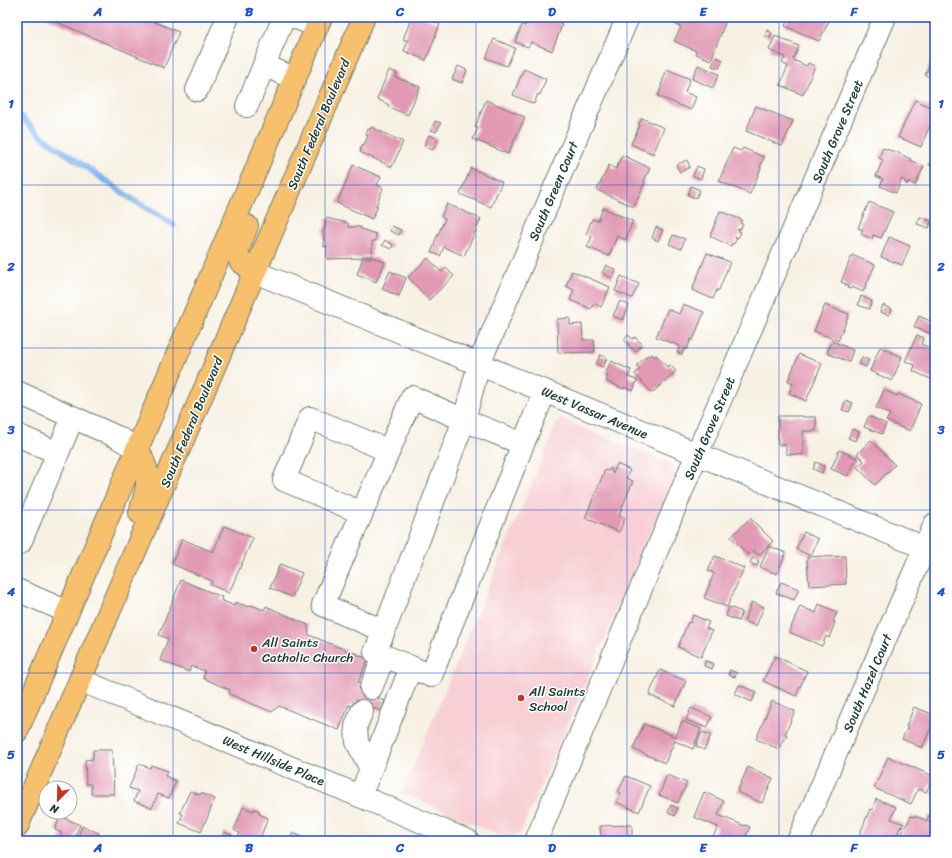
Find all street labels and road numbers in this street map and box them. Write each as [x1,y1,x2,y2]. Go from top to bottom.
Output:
street label: South Federal Boulevard [280,54,357,193]
street label: South Grove Street [805,76,870,186]
street label: South Green Court [522,137,585,245]
street label: South Federal Boulevard [153,352,230,491]
street label: South Grove Street [677,373,742,483]
street label: West Vassar Avenue [538,380,652,445]
street label: South Hazel Court [836,630,899,736]
street label: West Hillside Place [219,729,329,792]

